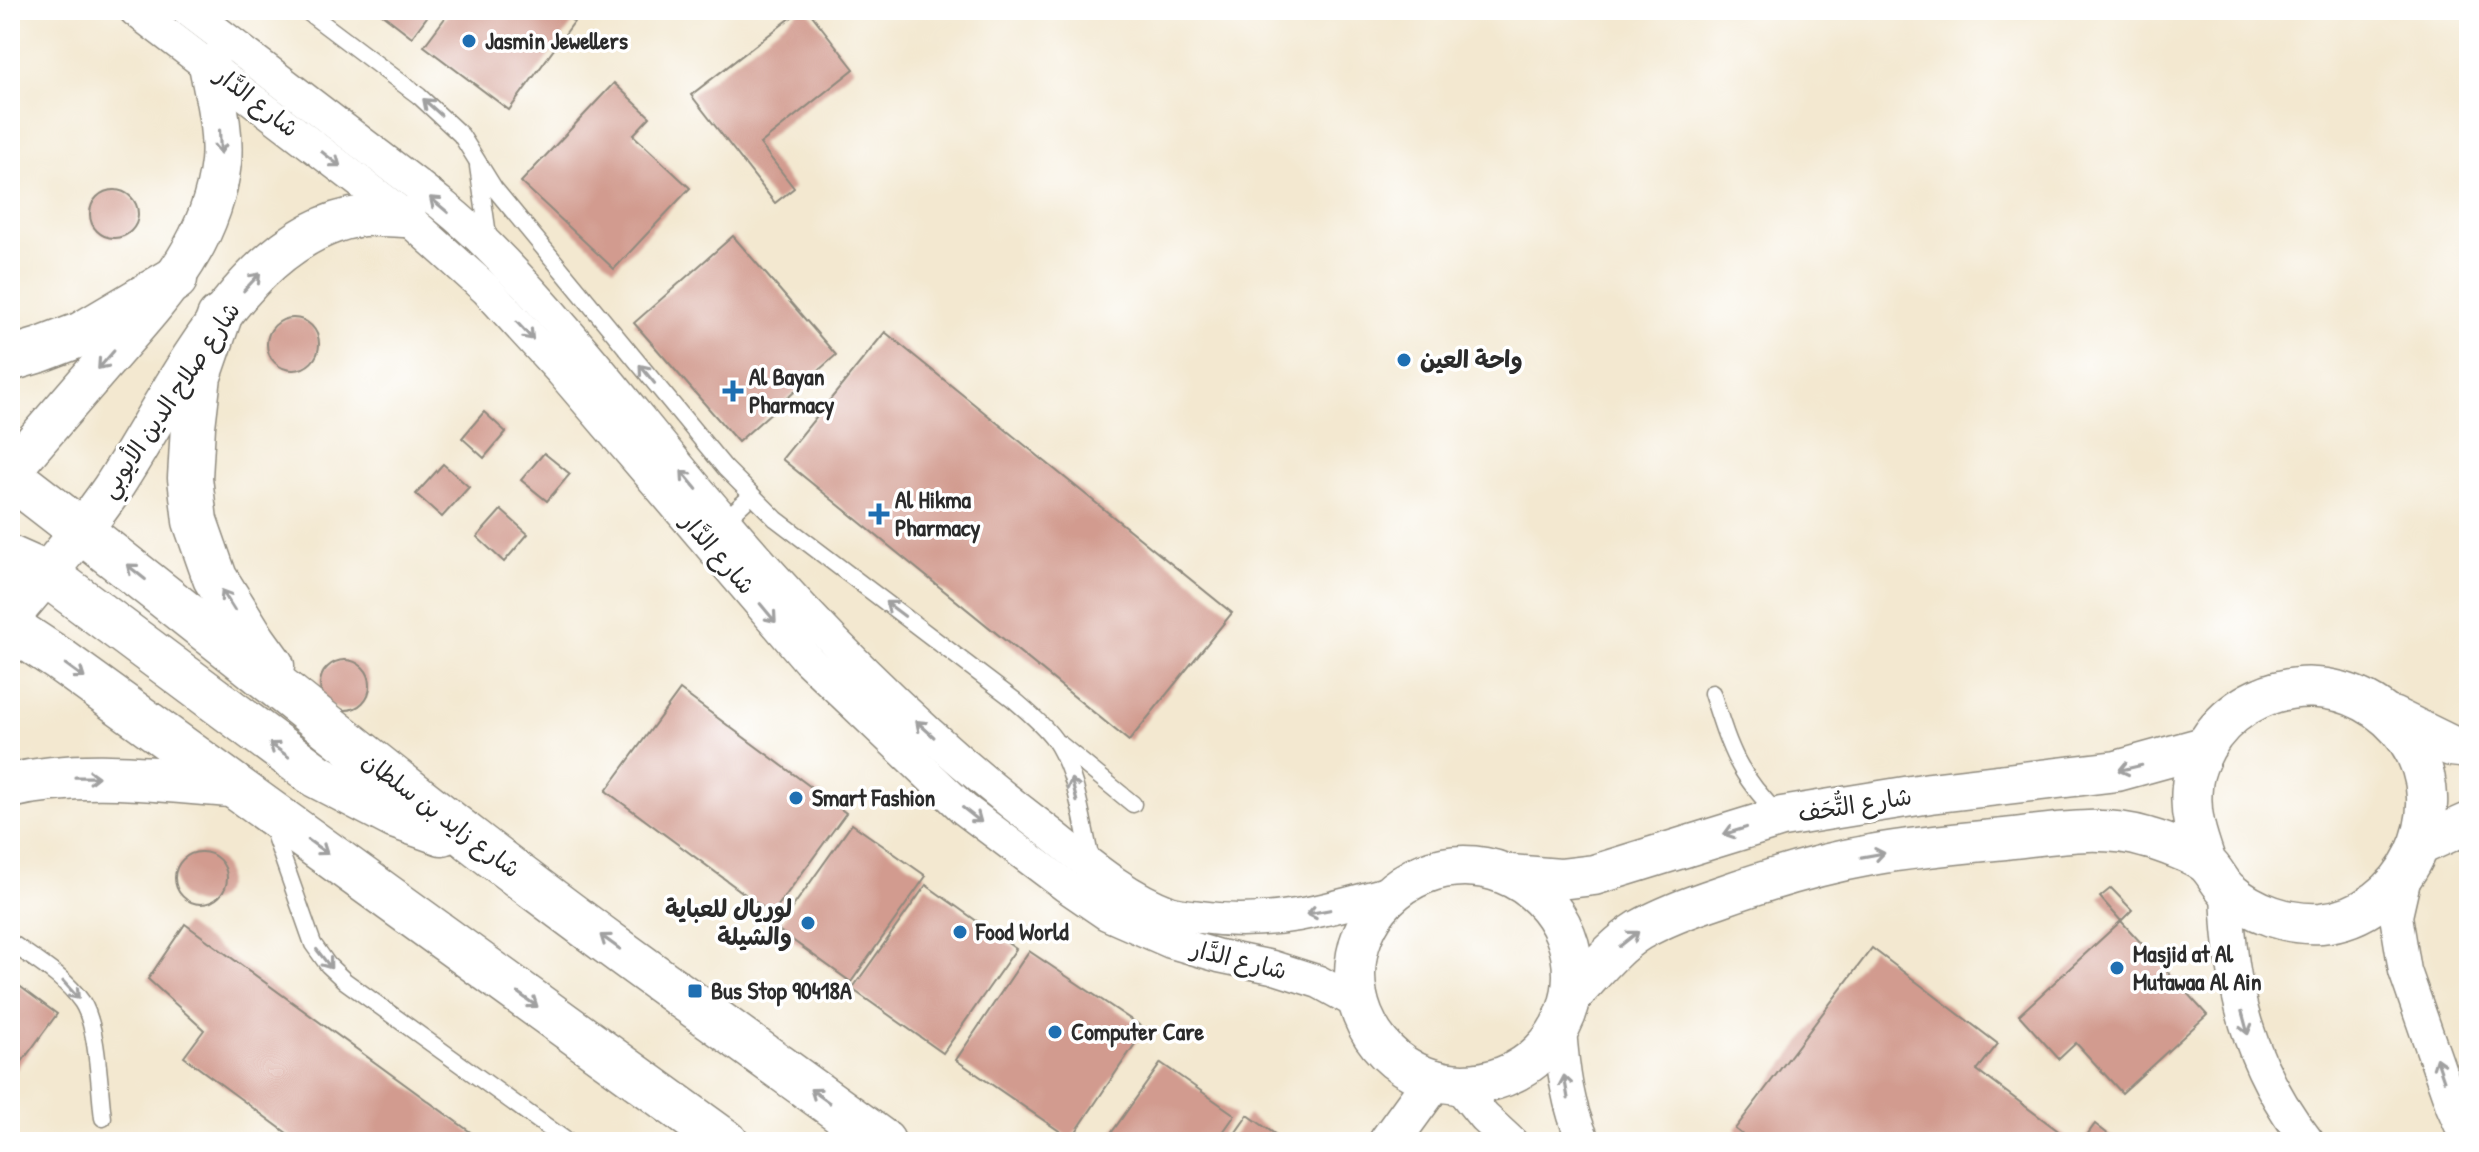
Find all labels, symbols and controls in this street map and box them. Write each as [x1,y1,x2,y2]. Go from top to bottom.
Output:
place label: Jasmin Jewellers [485,24,628,56]
marker: Jasmin Jewellers [460,32,478,50]
street label: شارع الدَّار [207,57,306,145]
one-way arrow [422,98,442,116]
one-way arrow [213,128,228,155]
one-way arrow [320,150,341,167]
one-way arrow [430,196,450,214]
one-way arrow [242,272,260,292]
street label: شارع صلاح الدين الأيوبي [92,295,252,507]
one-way arrow [515,321,533,341]
place label: واحة العين [1420,343,1523,375]
one-way arrow [97,349,115,369]
marker: واحة العين [1395,351,1413,369]
place label: Al Bayan Pharmacy [749,360,834,421]
one-way arrow [638,364,656,385]
marker: Al Bayan Pharmacy [724,382,742,400]
one-way arrow [680,470,698,490]
place label: Al Hikma Pharmacy [895,483,980,544]
street label: شارع الدَّار [672,505,763,602]
marker: Al Hikma Pharmacy [870,505,888,523]
one-way arrow [126,564,147,581]
one-way arrow [220,589,236,612]
one-way arrow [885,601,907,618]
one-way arrow [759,602,777,622]
one-way arrow [63,662,85,679]
one-way arrow [916,721,936,739]
one-way arrow [269,742,291,758]
street label: شارع زايد بن سلطان [355,744,527,886]
one-way arrow [2117,762,2143,777]
one-way arrow [73,769,100,785]
one-way arrow [1066,777,1081,803]
street label: شارع التُّحَف [1795,778,1914,831]
place label: Smart Fashion [812,781,936,813]
marker: Smart Fashion [787,789,805,807]
one-way arrow [961,806,982,824]
one-way arrow [1723,824,1749,839]
one-way arrow [306,838,328,855]
one-way arrow [1859,847,1885,862]
place label: لوريال للعباية والشيلة [665,892,792,952]
one-way arrow [1306,905,1331,920]
marker: لوريال للعباية والشيلة [799,914,817,932]
place label: Food World [975,915,1069,947]
marker: Food World [951,923,969,941]
street label: شارع الدَّار [1186,931,1290,988]
one-way arrow [1617,931,1639,948]
one-way arrow [600,934,621,951]
place label: Masjid at Al Mutawaa Al Ain [2133,937,2262,997]
one-way arrow [316,948,333,969]
marker: Masjid at Al Mutawaa Al Ain [2108,959,2126,977]
place label: Bus Stop 90418A [711,974,852,1007]
one-way arrow [62,980,81,1000]
marker: Bus Stop 90418A [686,982,704,1000]
one-way arrow [516,991,538,1008]
one-way arrow [2239,1009,2254,1035]
place label: Computer Care [1071,1015,1204,1048]
marker: Computer Care [1046,1023,1064,1041]
one-way arrow [2431,1057,2446,1082]
one-way arrow [1558,1075,1573,1100]
one-way arrow [809,1088,831,1104]

